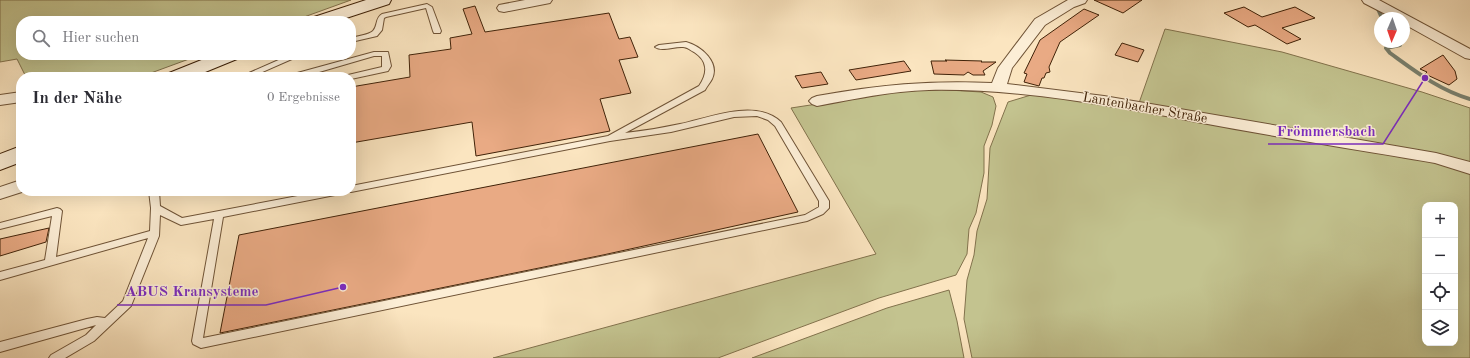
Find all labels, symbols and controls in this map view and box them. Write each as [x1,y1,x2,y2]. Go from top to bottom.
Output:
north arrow [1374,12,1410,48]
search box [16,16,356,60]
icon: search [30,27,52,49]
text: Hier suchen [62,31,139,46]
text: In der Nähe [32,90,122,107]
street label: Lantenbacher Straße [1081,90,1209,126]
text: 0 Ergebnisse [267,91,340,104]
callout: Frömmersbach [1268,117,1383,144]
text: Frömmersbach [1276,125,1376,140]
map controls [1422,202,1458,346]
button: + [1422,202,1458,238]
button: − [1422,238,1458,274]
button: locate [1422,274,1458,310]
callout: ABUS Kransysteme [117,278,266,305]
text: ABUS Kransysteme [125,285,259,300]
button: layers [1422,310,1458,346]

